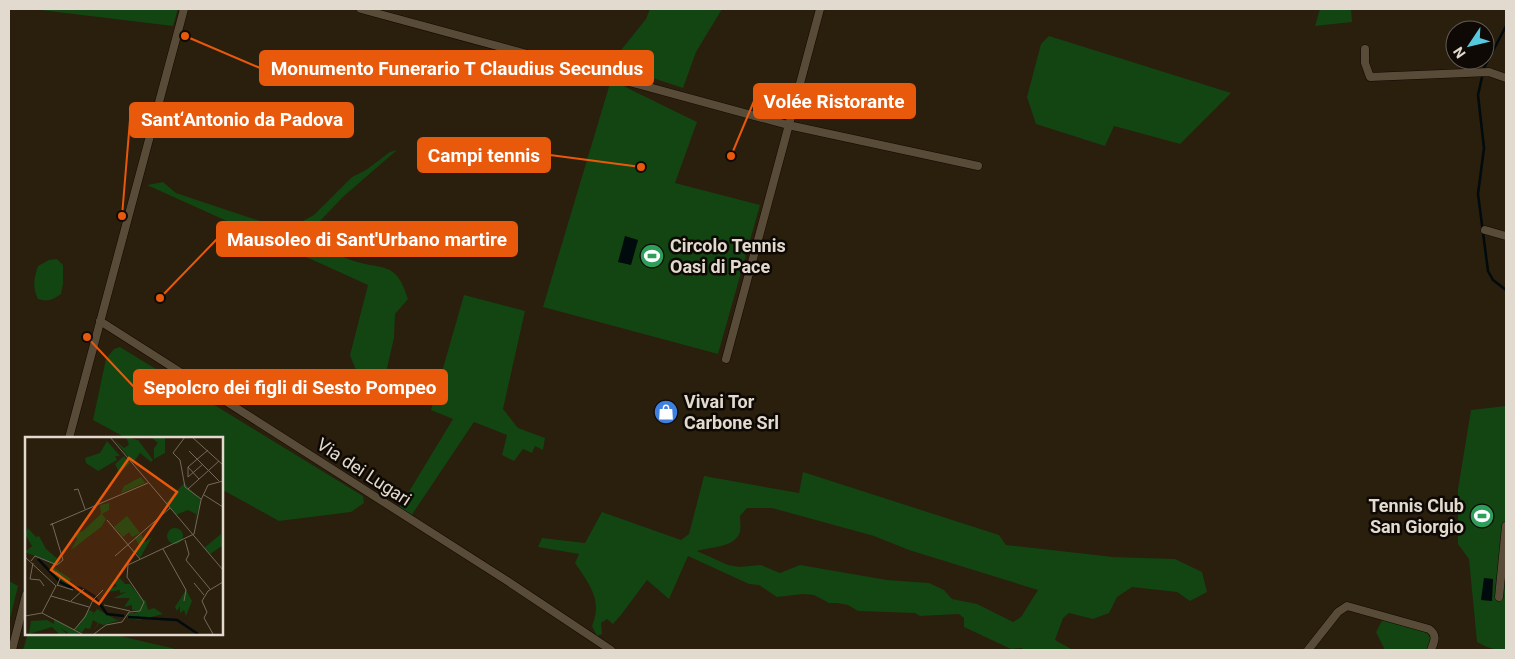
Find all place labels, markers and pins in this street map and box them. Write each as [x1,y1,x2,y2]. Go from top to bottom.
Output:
callout: Monumento Funerario T Claudius Secundus [260,51,653,85]
callout: Volée Ristorante [754,84,915,118]
callout: Sant‘Antonio da Padova [130,103,353,137]
callout: Campi tennis [418,138,550,172]
callout: Mausoleo di Sant'Urbano martire [217,222,517,256]
place label: Circolo Tennis Oasi di Pace [670,235,786,277]
sports icon: Circolo Tennis Oasi di Pace [639,243,665,269]
callout: Sepolcro dei figli di Sesto Pompeo [134,370,447,404]
place label: Vivai Tor Carbone Srl [684,391,779,433]
shop icon: Vivai Tor Carbone Srl [653,399,679,425]
place label: Tennis Club San Giorgio [1369,495,1464,537]
sports icon: Tennis Club San Giorgio [1469,503,1495,529]

